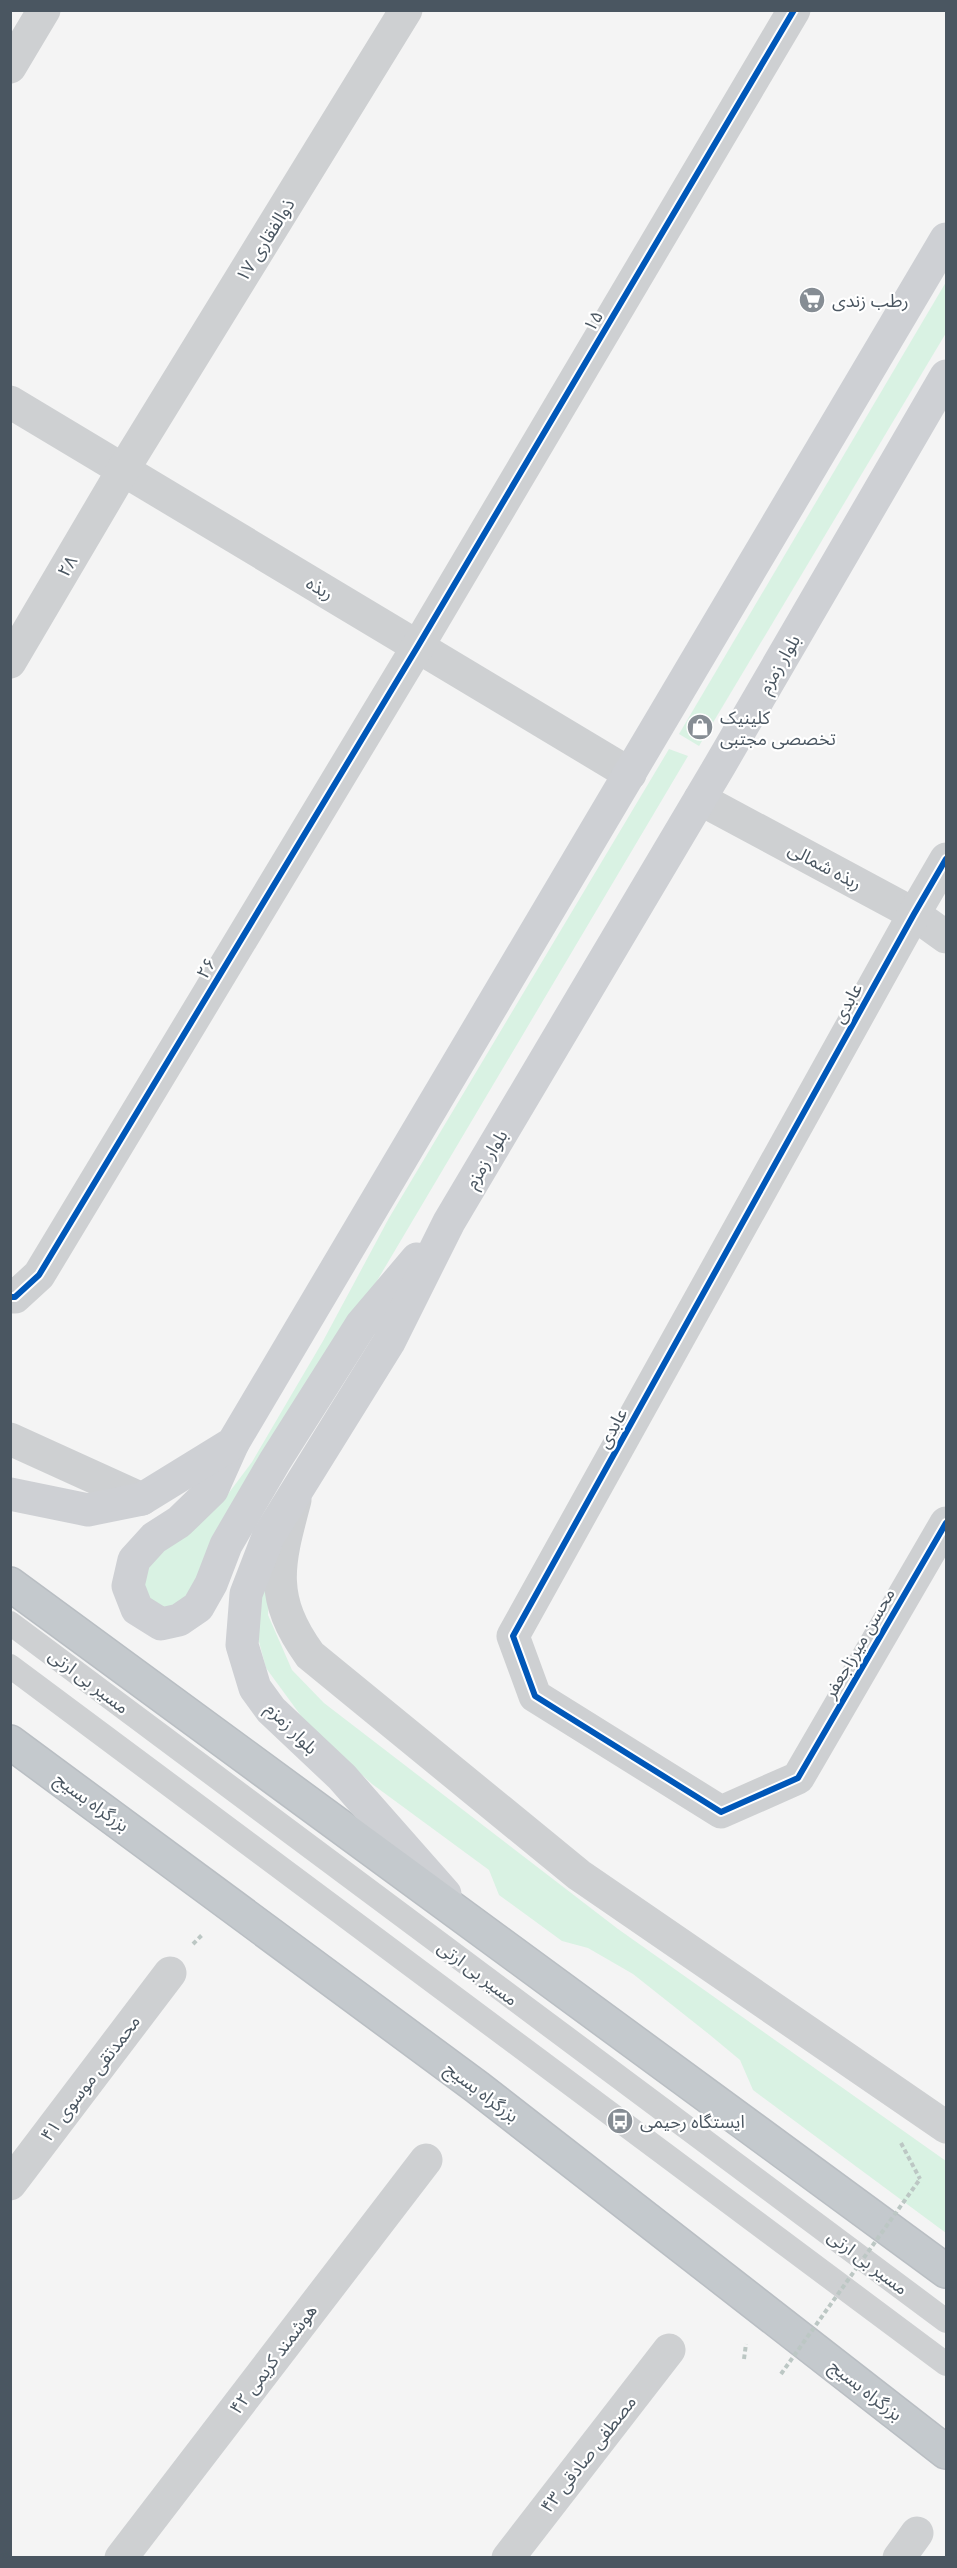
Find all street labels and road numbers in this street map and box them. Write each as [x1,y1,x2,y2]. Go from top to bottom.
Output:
street label: ذوالفقاری ۱۷ [231,195,300,286]
street label: ۱۵ [579,307,607,335]
street label: ۲۸ [53,552,81,580]
street label: ربذه [302,572,337,605]
street label: بلوار زمزم [754,631,808,699]
street label: ربذه شمالی [784,838,865,895]
street label: ۲۶ [192,954,220,982]
street label: عابدی [828,979,867,1027]
street label: بلوار زمزم [460,1126,515,1194]
street label: عابدی [593,1404,632,1452]
street label: محسن میرزاجعفر [819,1584,900,1703]
street label: مسیر بی ارتی [44,1644,133,1719]
street label: بلوار زمزم [259,1698,322,1761]
street label: بزرگراه بسیج [49,1768,133,1838]
street label: مسیر بی ارتی [433,1936,522,2011]
street label: محمدتقی موسوی ۴۱ [36,2011,145,2146]
street label: بزرگراه بسیج [439,2058,523,2129]
street label: مسیر بی ارتی [823,2225,912,2300]
street label: هوشمند کریمی ۴۲ [225,2300,322,2418]
street label: بزرگراه بسیج [824,2355,907,2427]
street label: مصطفی صادقی ۴۳ [536,2391,641,2517]

